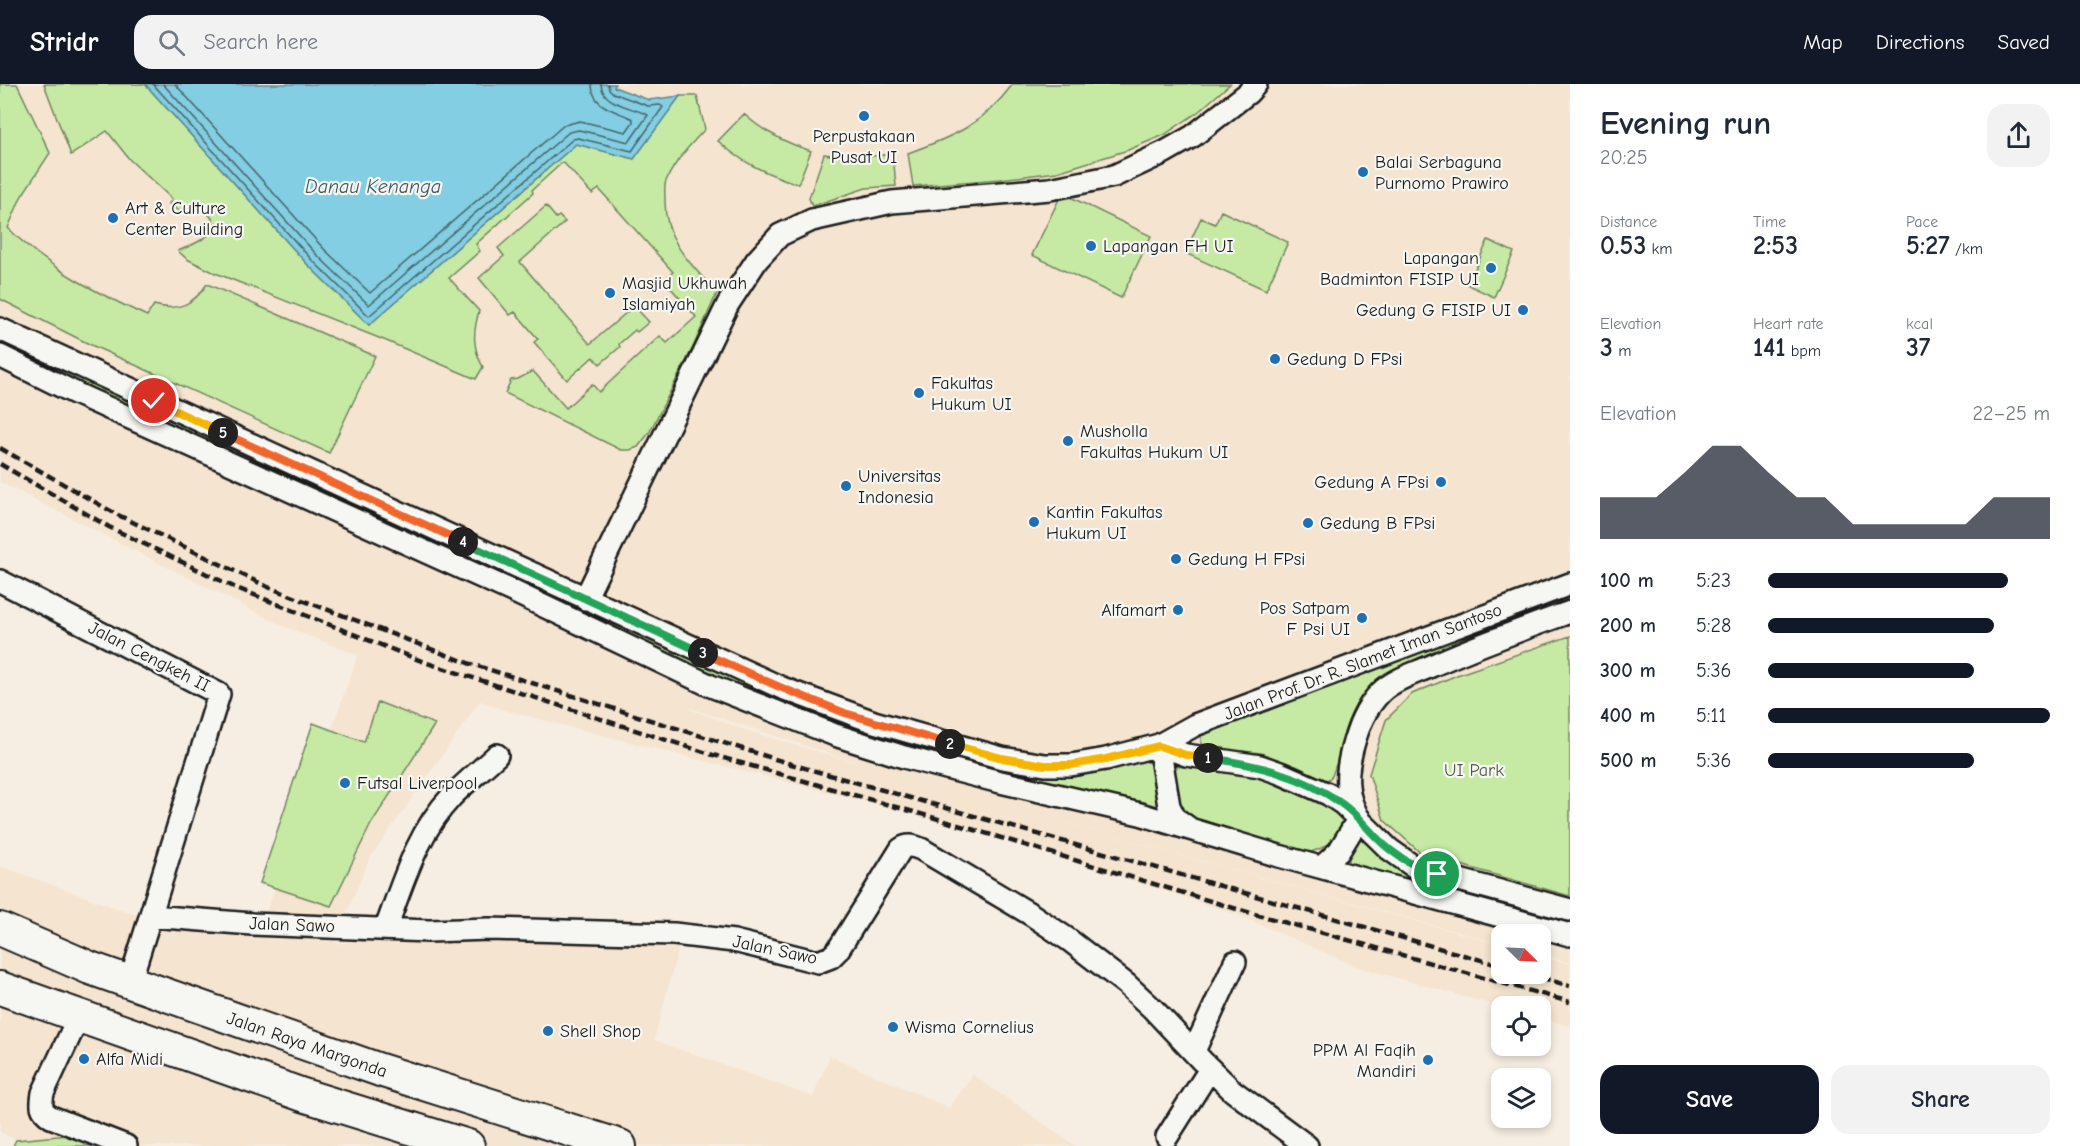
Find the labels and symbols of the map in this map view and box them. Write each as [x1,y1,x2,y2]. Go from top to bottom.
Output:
marker: Perpustakaan Pusat UI [857,109,871,123]
place label: Perpustakaan Pusat UI [813,126,915,168]
place label: Balai Serbaguna Purnomo Prawiro [1375,152,1509,194]
marker: Balai Serbaguna Purnomo Prawiro [1356,165,1370,179]
water label: Danau Kenanga [305,175,441,198]
place label: Art & Culture Center Building [125,198,243,240]
marker: Art & Culture Center Building [106,211,120,225]
place label: Lapangan FH UI [1103,236,1233,257]
marker: Lapangan FH UI [1084,239,1098,253]
place label: Lapangan Badminton FISIP UI [1320,248,1479,290]
marker: Lapangan Badminton FISIP UI [1484,261,1498,275]
place label: Masjid Ukhuwah Islamiyah [622,273,747,315]
marker: Masjid Ukhuwah Islamiyah [603,286,617,300]
place label: Gedung G FISIP UI [1356,300,1511,321]
marker: Gedung G FISIP UI [1516,303,1530,317]
place label: Gedung D FPsi [1287,349,1403,370]
marker: Gedung D FPsi [1268,352,1282,366]
place label: Fakultas Hukum UI [931,373,1012,415]
pin [128,375,179,426]
marker: Fakultas Hukum UI [912,386,926,400]
pin: 5 [208,418,238,448]
place label: Musholla Fakultas Hukum UI [1080,421,1228,463]
marker: Musholla Fakultas Hukum UI [1061,434,1075,448]
place label: Universitas Indonesia [858,466,941,508]
place label: Gedung A FPsi [1314,472,1429,493]
marker: Gedung A FPsi [1434,475,1448,489]
marker: Universitas Indonesia [839,479,853,493]
place label: Kantin Fakultas Hukum UI [1046,502,1162,544]
place label: Gedung B FPsi [1320,513,1435,534]
marker: Kantin Fakultas Hukum UI [1027,515,1041,529]
marker: Gedung B FPsi [1301,516,1315,530]
pin: 4 [448,527,478,557]
place label: Gedung H FPsi [1188,549,1305,570]
marker: Gedung H FPsi [1169,552,1183,566]
place label: Pos Satpam F Psi UI [1260,598,1350,640]
street label: Jalan Prof. Dr. R. Slamet Iman Santoso [1221,599,1505,725]
place label: Alfamart [1101,600,1167,621]
marker: Alfamart [1171,603,1185,617]
marker: Pos Satpam F Psi UI [1355,611,1369,625]
street label: Jalan Cengkeh II [85,617,213,697]
pin: 3 [688,638,718,668]
pin: 2 [935,729,965,759]
pin: 1 [1193,743,1223,773]
park label: UI Park [1444,760,1504,781]
place label: Futsal Liverpool [357,773,477,794]
marker: Futsal Liverpool [338,776,352,790]
pin [1411,848,1462,899]
street label: Jalan Sawo [249,913,335,937]
north arrow [1491,924,1551,984]
street label: Jalan Sawo [731,931,819,969]
street label: Jalan Raya Margonda [224,1008,390,1082]
place label: Wisma Cornelius [905,1017,1034,1038]
marker: Wisma Cornelius [886,1020,900,1034]
place label: Shell Shop [560,1021,641,1042]
marker: Shell Shop [541,1024,555,1038]
place label: PPM Al Faqih Mandiri [1313,1040,1416,1082]
place label: Alfa Midi [96,1049,163,1070]
marker: Alfa Midi [77,1052,91,1066]
marker: PPM Al Faqih Mandiri [1421,1053,1435,1067]

